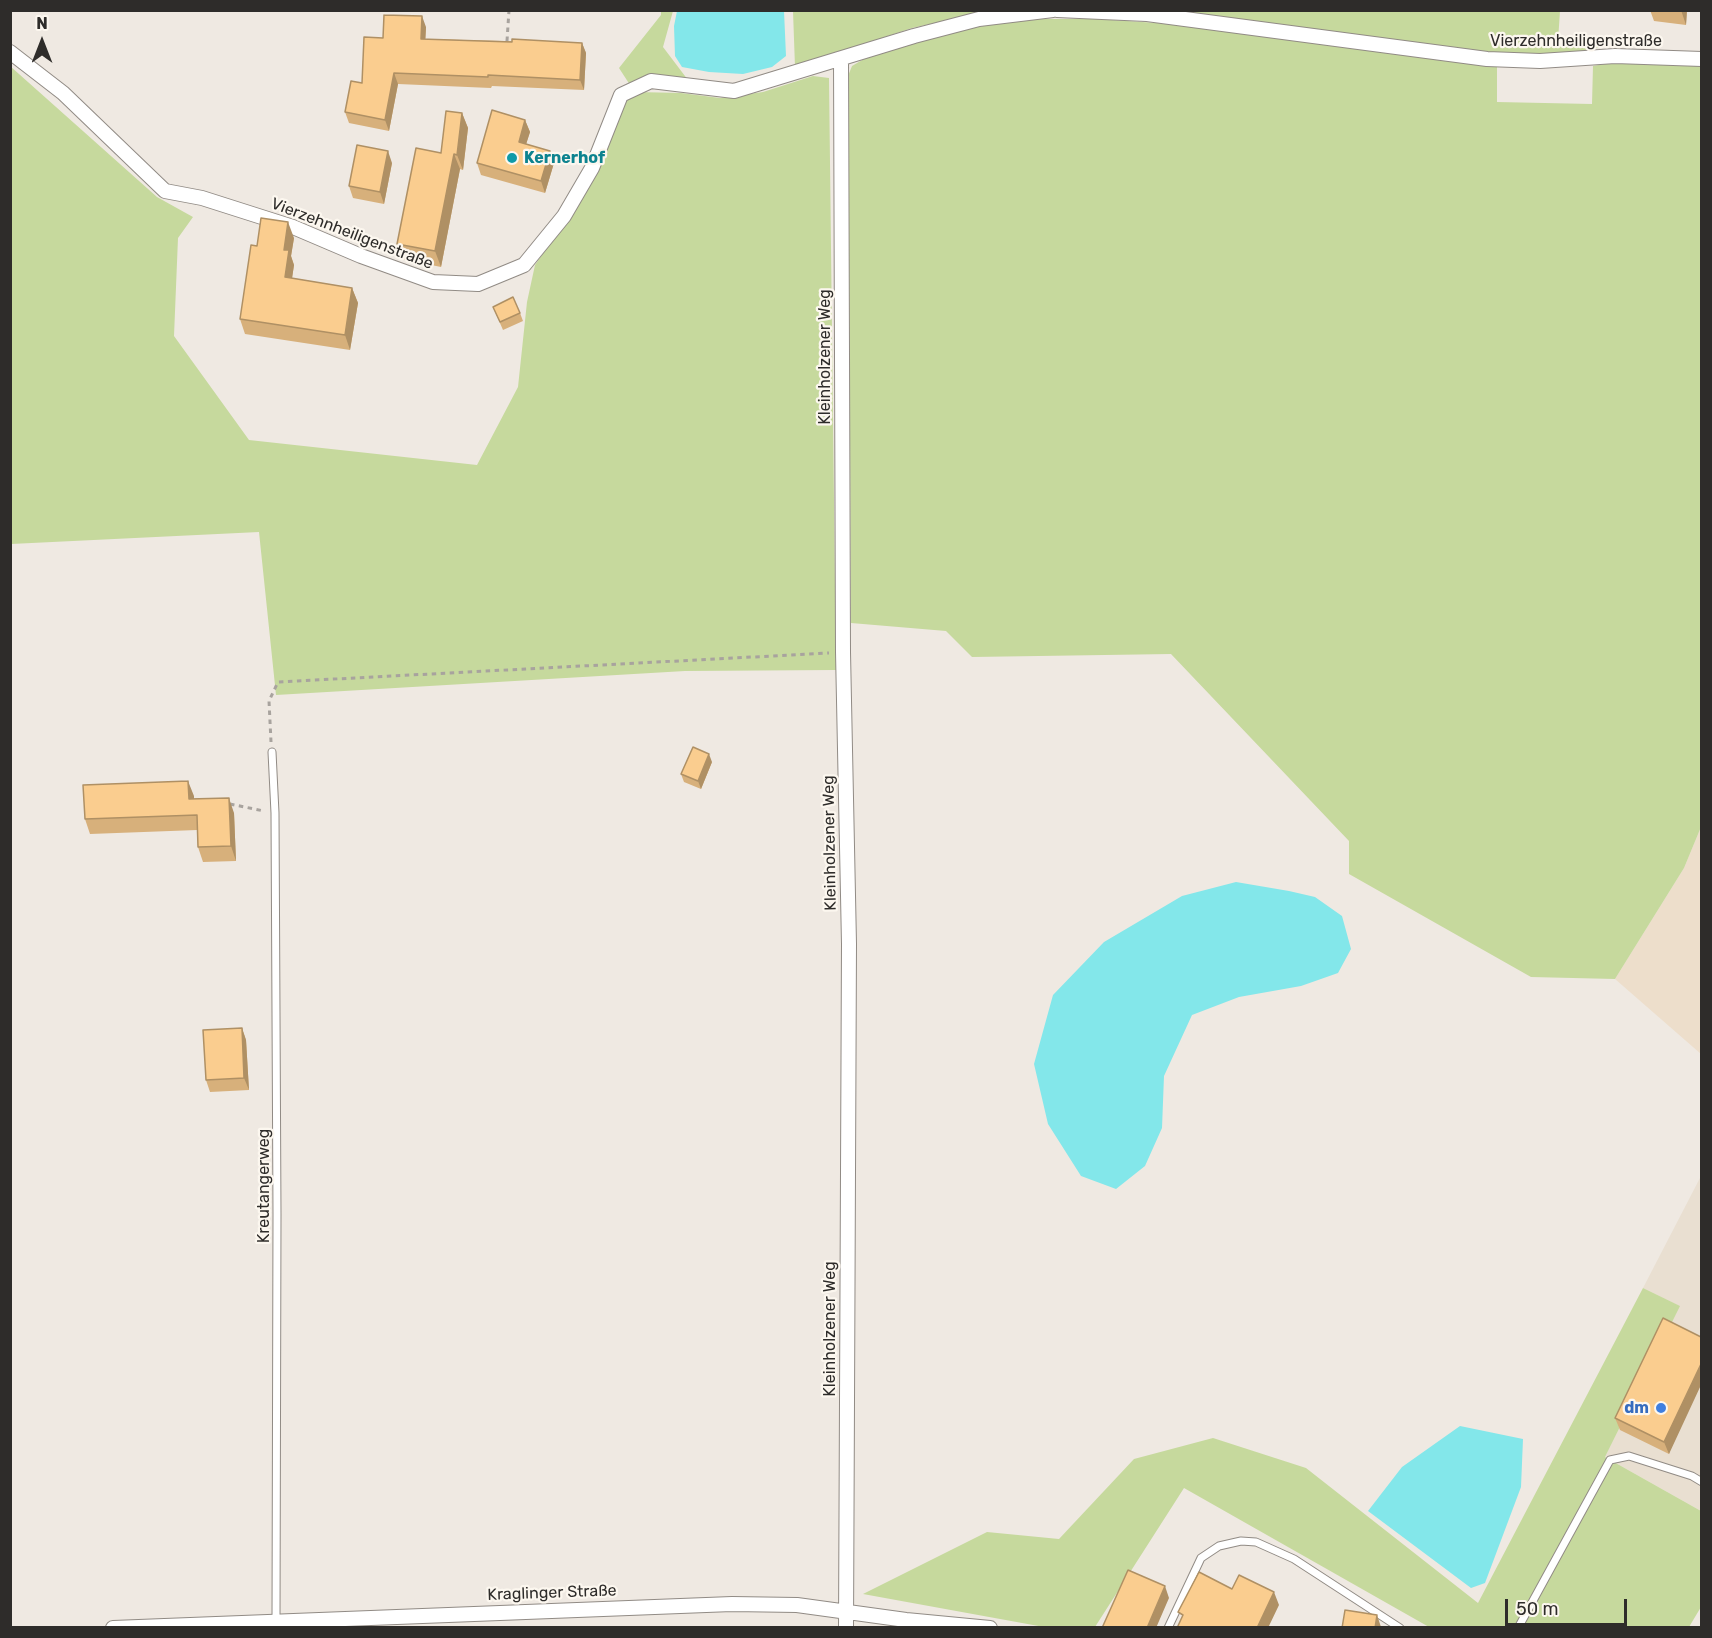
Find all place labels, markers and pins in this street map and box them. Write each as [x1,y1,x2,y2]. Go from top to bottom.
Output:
place label: Kernerhof [524,148,605,168]
marker: Kernerhof [505,151,519,165]
place label: dm [1624,1398,1649,1418]
marker: dm [1654,1401,1668,1415]

